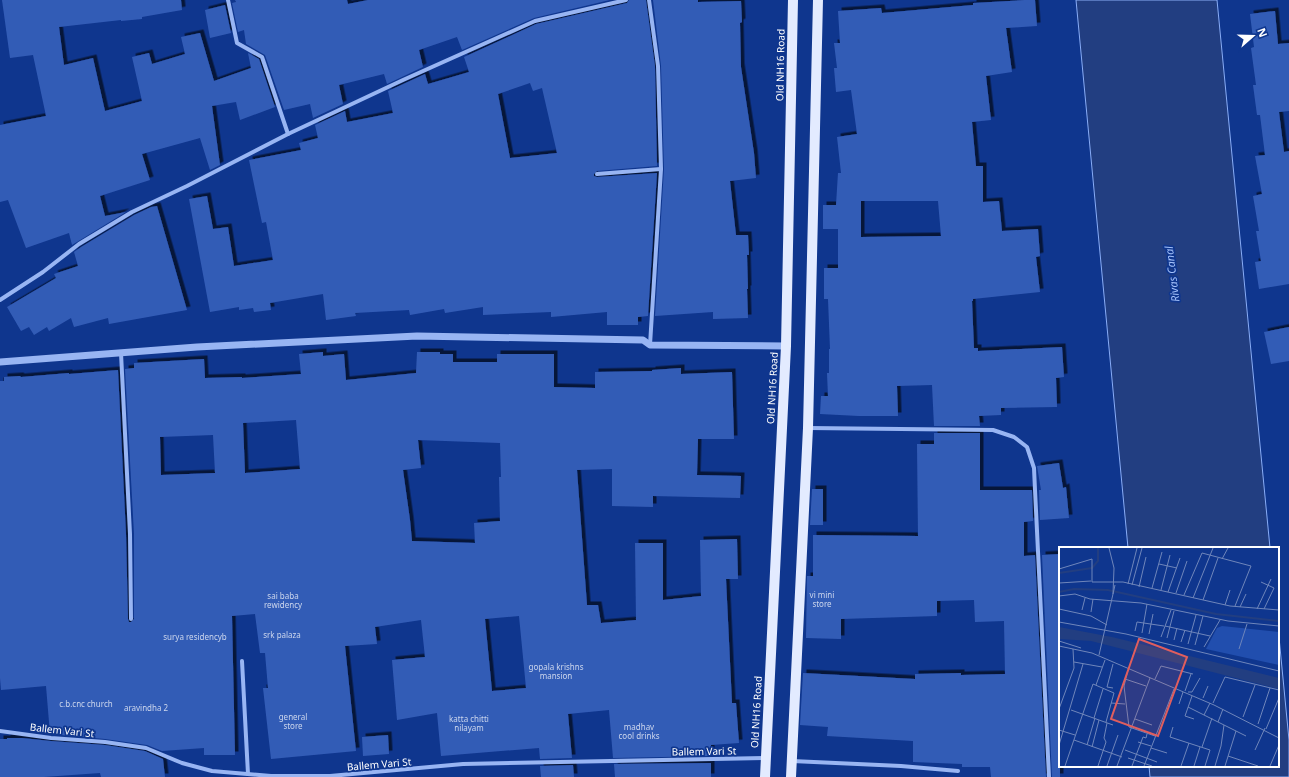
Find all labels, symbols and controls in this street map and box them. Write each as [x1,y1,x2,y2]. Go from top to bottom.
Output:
north arrow [1233,16,1273,56]
text: N [1254,26,1271,39]
street label: Old NH16 Road [772,29,788,101]
water label: Rivas Canal [1160,244,1182,303]
street label: Old NH16 Road [763,352,781,424]
inset map [1059,547,1279,767]
house number: vi mini store [810,589,834,609]
house number: sai baba rewidency [264,590,303,610]
house number: srk palaza [263,629,301,640]
house number: surya residencyb [163,631,227,642]
house number: gopala krishns mansion [529,661,584,681]
street label: Old NH16 Road [747,676,765,748]
house number: c.b.cnc church [59,698,113,709]
house number: aravindha 2 [124,702,169,713]
house number: general store [279,711,307,731]
house number: katta chitti nilayam [449,713,489,733]
street label: Ballem Vari St [29,720,95,740]
house number: madhav cool drinks [619,721,660,741]
street label: Ballem Vari St [672,743,737,759]
street label: Ballem Vari St [346,754,412,774]

